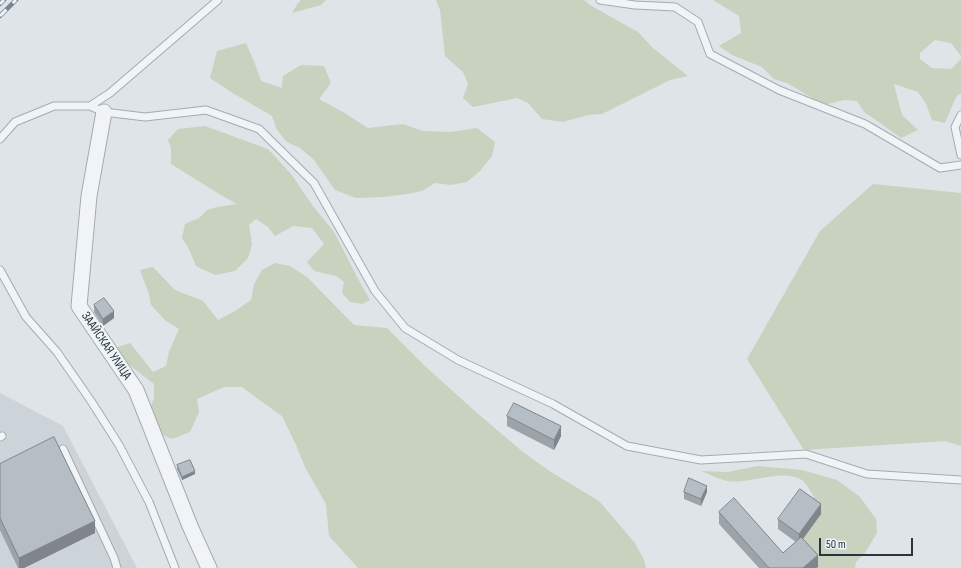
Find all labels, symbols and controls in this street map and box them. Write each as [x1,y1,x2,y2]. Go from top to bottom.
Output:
street label: ЗААЙСКАЯ УЛИЦА [78,309,134,383]
scale bar [821,530,915,556]
text: 50 m [826,537,846,552]

